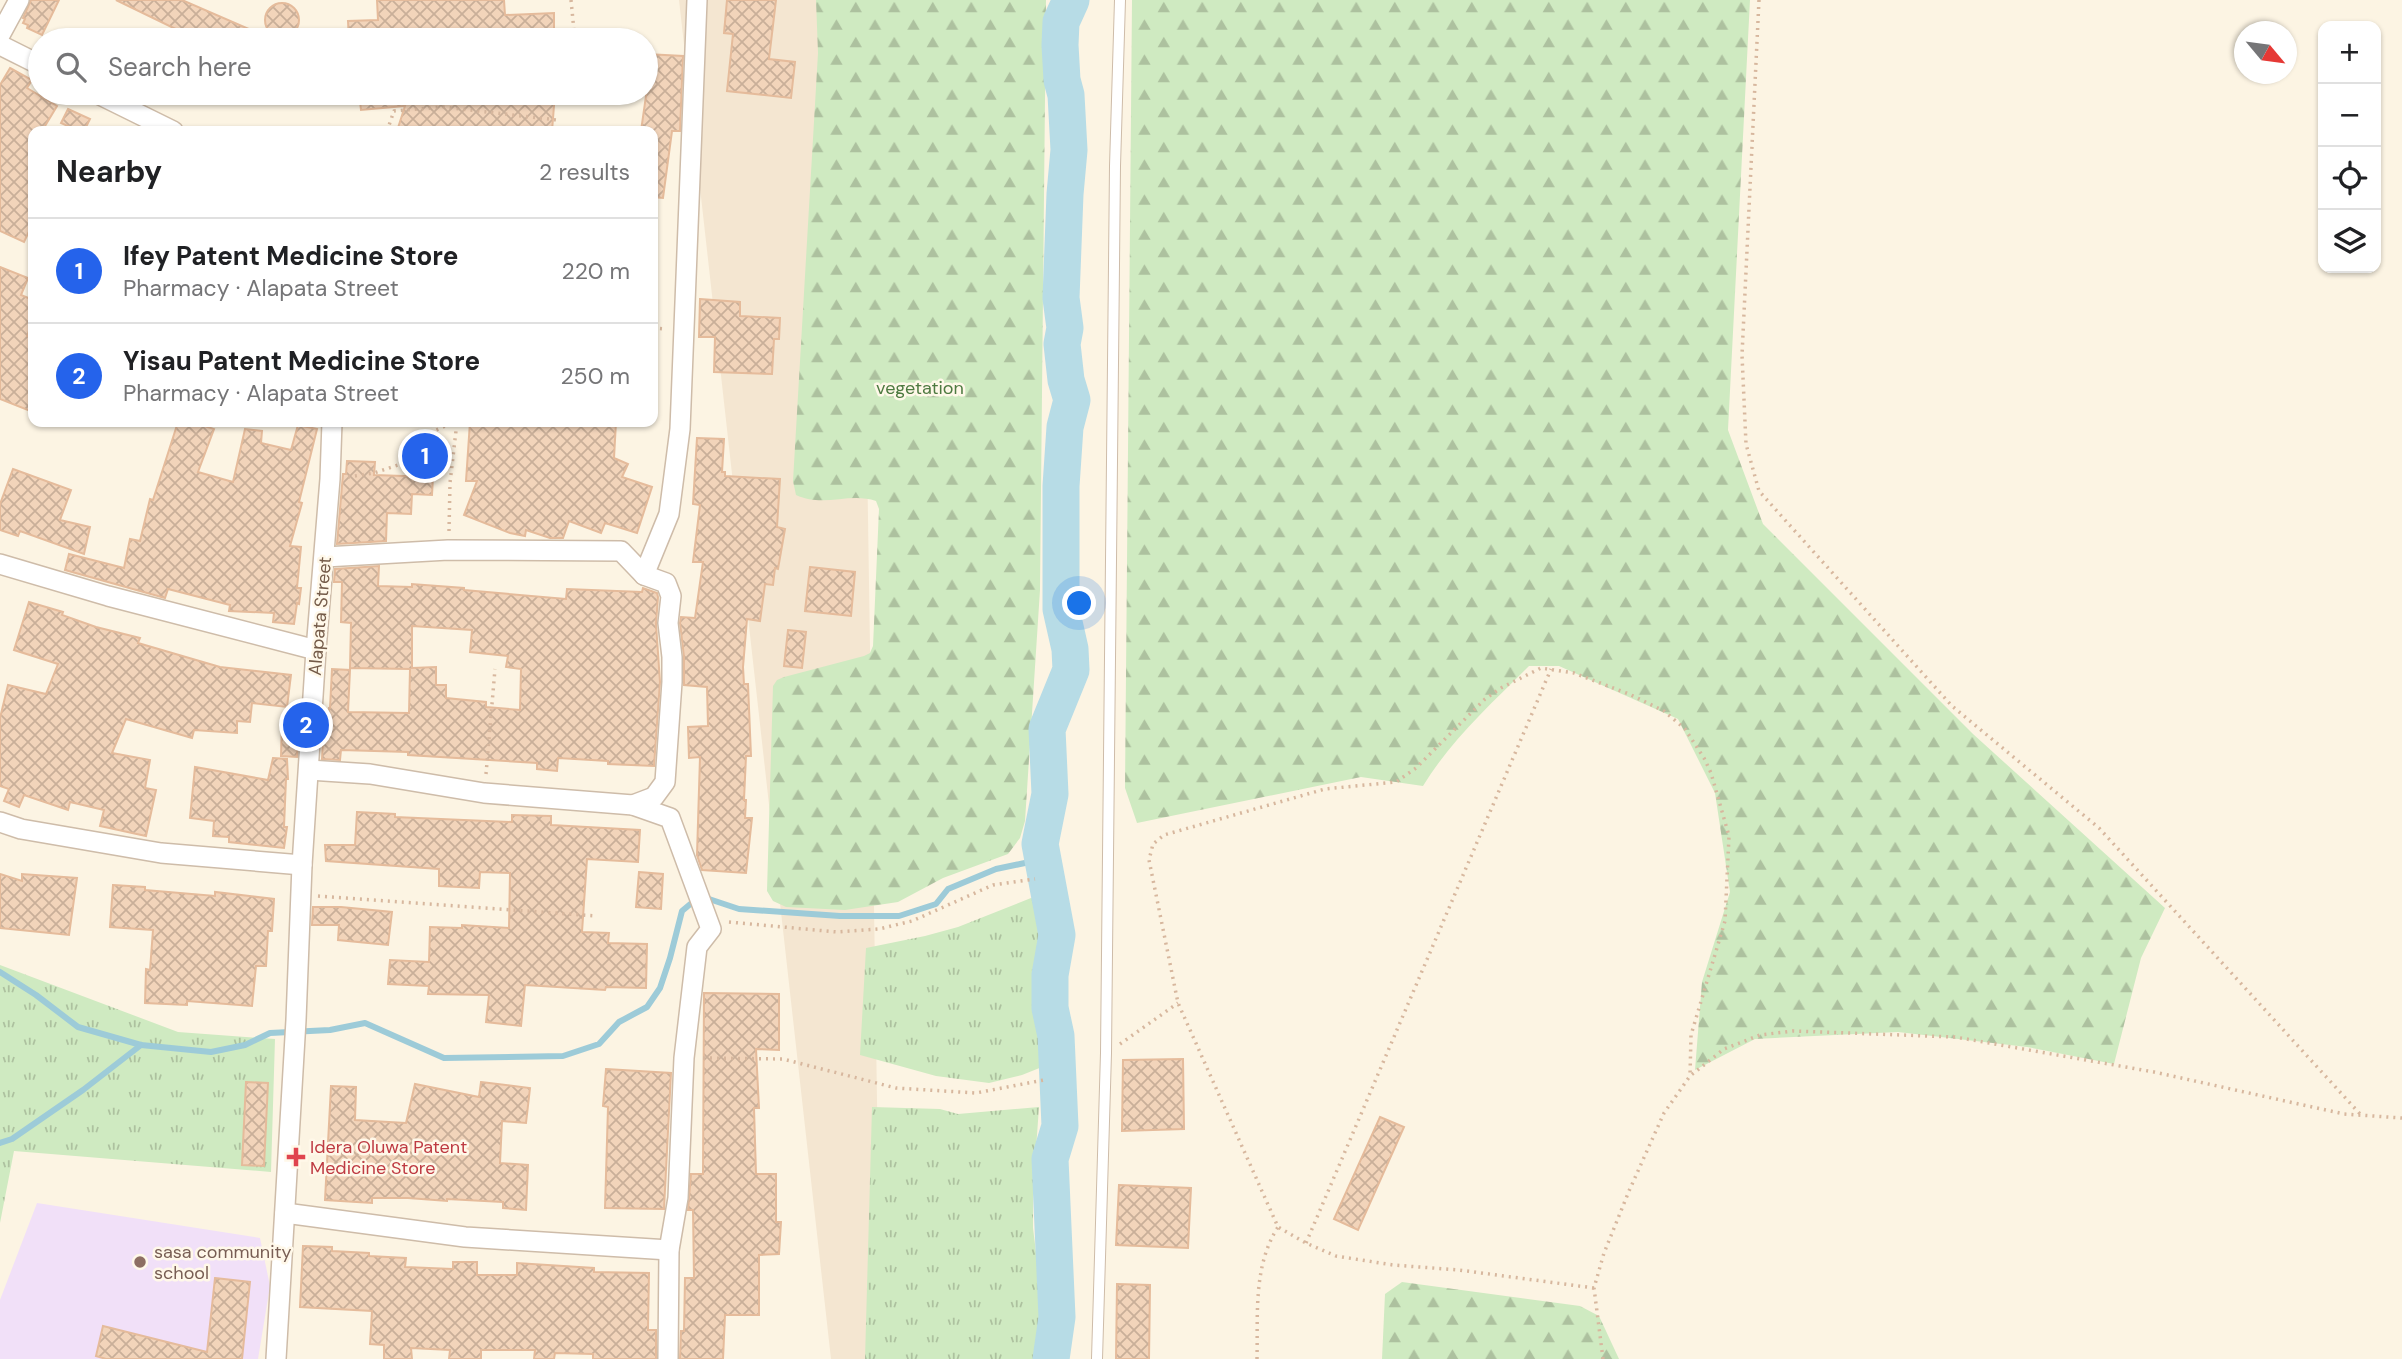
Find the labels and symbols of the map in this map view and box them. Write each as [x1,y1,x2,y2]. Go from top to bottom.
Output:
north arrow [2234,21,2297,84]
park label: vegetation [876,376,964,400]
pin: 1 [402,430,448,482]
street label: Alapata Street [303,556,337,676]
your location [1062,586,1096,620]
pin: 2 [283,699,329,751]
place label: Idera Oluwa Patent Medicine Store [310,1135,467,1180]
marker: Idera Oluwa Patent Medicine Store [288,1149,304,1165]
place label: sasa community school [154,1240,292,1285]
marker: sasa community school [132,1254,148,1270]

